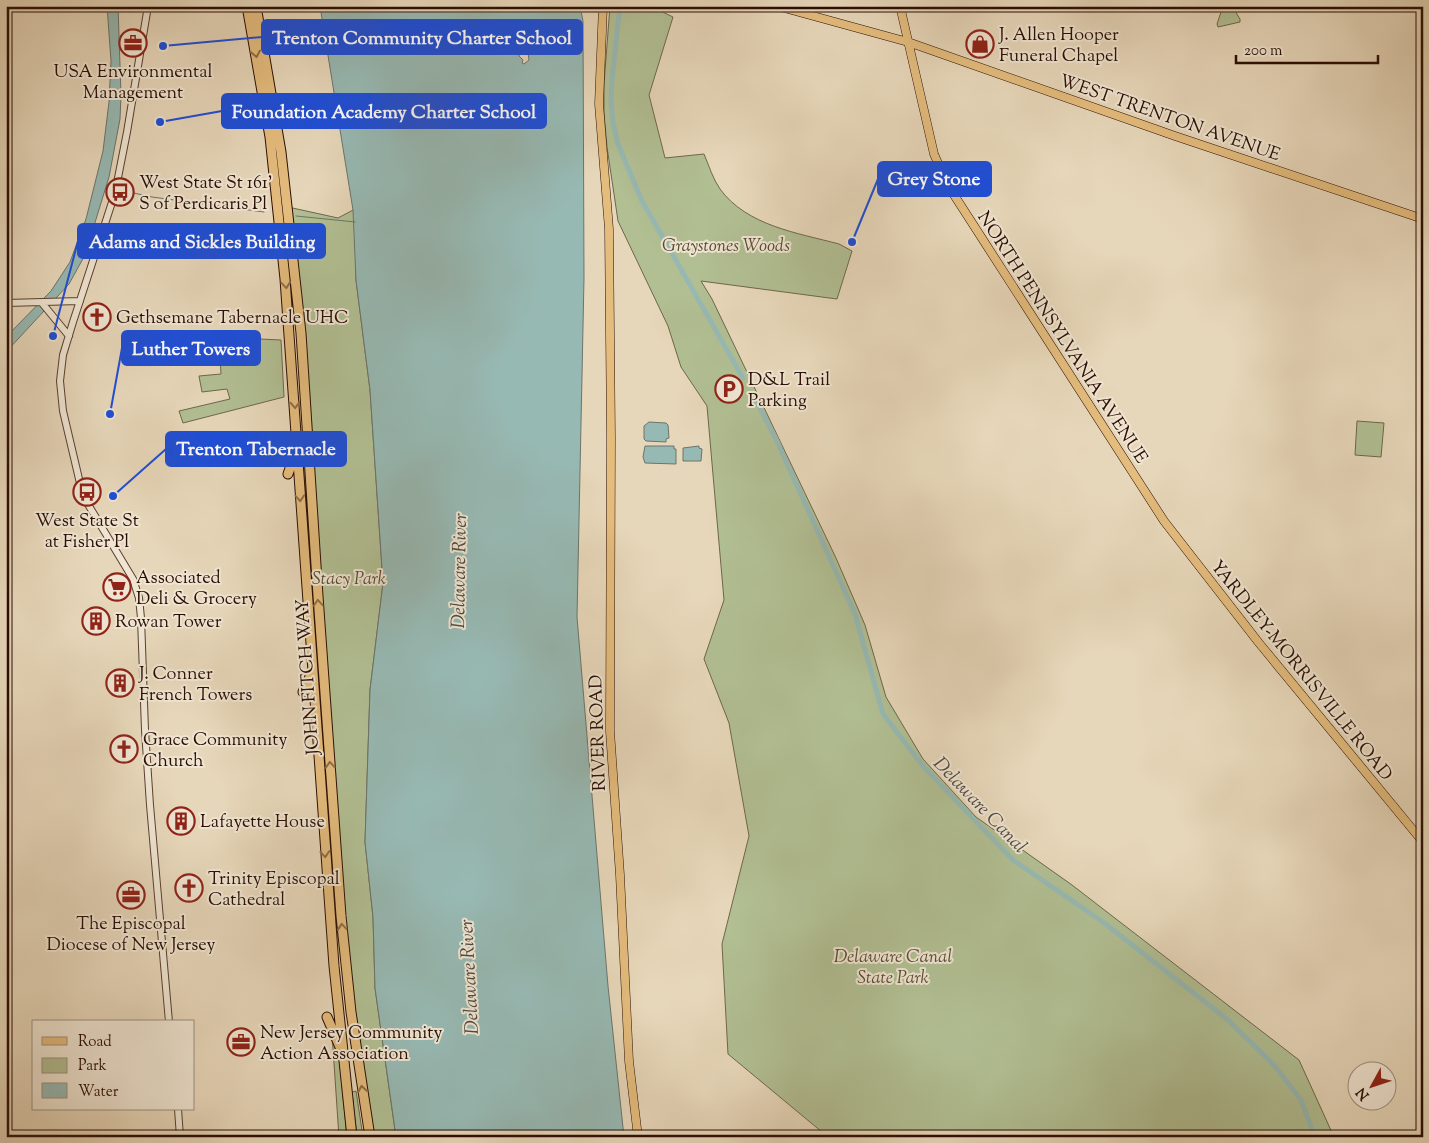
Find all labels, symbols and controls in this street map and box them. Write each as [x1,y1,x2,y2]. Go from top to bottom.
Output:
callout: Trenton Community Charter School [262,20,582,54]
place label: J. Allen Hooper Funeral Chapel [998,23,1119,70]
text: Trenton Community Charter School [272,26,573,53]
office icon: USA Environmental Management [118,28,148,58]
shop icon: J. Allen Hooper Funeral Chapel [965,29,995,59]
scale bar [1236,32,1379,64]
text: 200 m [1244,41,1283,62]
one-way arrow [250,50,260,59]
place label: USA Environmental Management [53,60,213,107]
street label: WEST TRENTON AVENUE [1055,69,1283,169]
callout: Foundation Academy Charter School [222,94,546,128]
text: Foundation Academy Charter School [232,100,537,127]
callout: Grey Stone [878,162,991,196]
text: Grey Stone [888,167,981,194]
place label: West State St 161' S of Perdicaris Pl [139,171,273,218]
bus stop icon: West State St 161' S of Perdicaris Pl [105,177,135,207]
street label: NORTH PENNSYLVANIA AVENUE [970,207,1153,469]
callout: Adams and Sickles Building [78,224,325,258]
text: Adams and Sickles Building [89,230,316,257]
park label: Graystones Woods [662,234,790,260]
one-way arrow [280,281,291,289]
church icon: Gethsemane Tabernacle UHC [82,302,112,332]
place label: Gethsemane Tabernacle UHC [116,306,348,332]
callout: Luther Towers [122,331,260,365]
text: Luther Towers [132,337,251,364]
place label: D&L Trail Parking [748,368,830,415]
parking icon: D&L Trail Parking [714,374,744,404]
one-way arrow [289,402,300,410]
callout: Trenton Tabernacle [166,432,346,466]
text: Trenton Tabernacle [176,437,336,464]
bus stop icon: West State St at Fisher Pl [72,477,102,507]
one-way arrow [294,494,305,502]
place label: West State St at Fisher Pl [35,509,139,556]
water label: Delaware River [446,513,475,629]
street label: YARDLEY-MORRISVILLE ROAD [1203,555,1398,787]
place label: Associated Deli & Grocery [136,566,257,613]
park label: Stacy Park [312,567,386,593]
supermarket icon: Associated Deli & Grocery [102,572,132,602]
street label: JOHN FITCH WAY [291,598,327,757]
one-way arrow [313,599,324,607]
building icon: Rowan Tower [81,606,111,636]
place label: Rowan Tower [115,610,222,636]
place label: J. Conner French Towers [138,662,252,709]
building icon: J. Conner French Towers [105,668,135,698]
street label: RIVER ROAD [584,674,614,792]
place label: Grace Community Church [143,728,288,775]
church icon: Grace Community Church [109,734,139,764]
water label: Delaware Canal [926,751,1032,860]
one-way arrow [325,761,336,769]
building icon: Lafayette House [166,806,196,836]
place label: Lafayette House [200,810,325,836]
one-way arrow [320,850,331,858]
place label: Trinity Episcopal Cathedral [208,867,340,914]
church icon: Trinity Episcopal Cathedral [174,873,204,903]
office icon: The Episcopal Diocese of New Jersey [116,880,146,910]
place label: The Episcopal Diocese of New Jersey [47,912,215,959]
water label: Delaware River [454,918,487,1035]
one-way arrow [337,923,348,931]
park label: Delaware Canal State Park [834,945,952,992]
legend [32,1020,195,1110]
place label: New Jersey Community Action Association [260,1021,443,1068]
office icon: New Jersey Community Action Association [226,1027,256,1057]
text: Road [78,1032,112,1053]
text: Park [78,1056,107,1077]
north arrow [1346,1060,1396,1110]
text: Water [78,1082,119,1103]
text: N [1352,1082,1375,1104]
one-way arrow [357,1084,368,1092]

